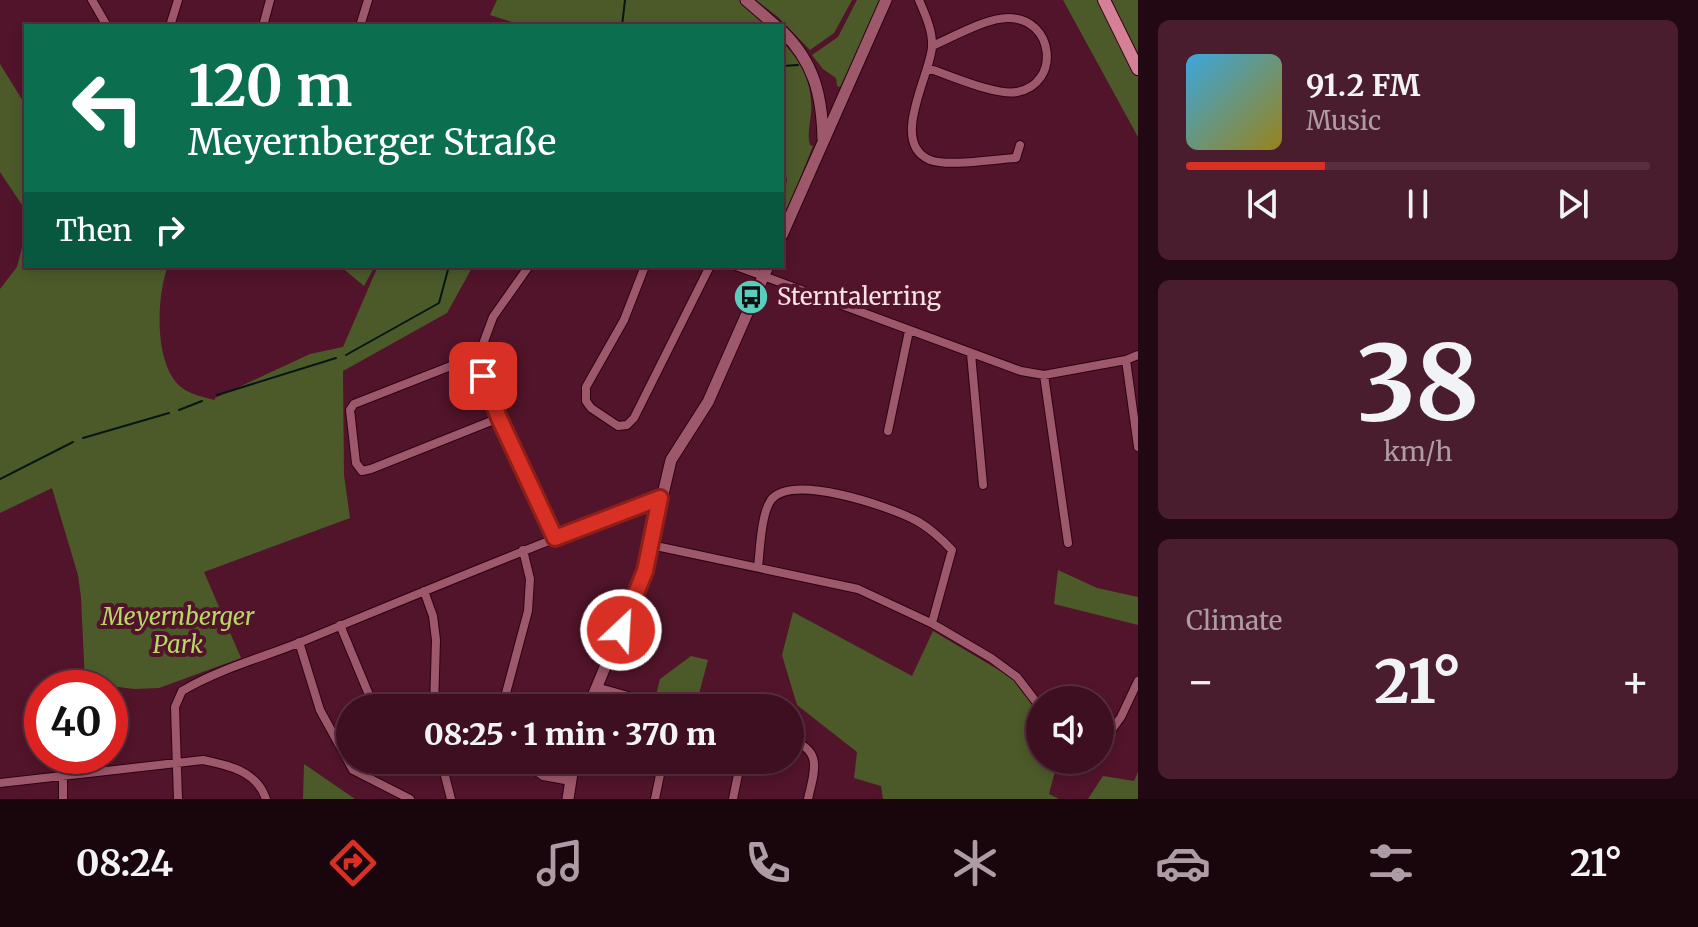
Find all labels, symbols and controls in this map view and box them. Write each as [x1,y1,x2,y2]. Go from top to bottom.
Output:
text: 120 m [188,51,352,121]
icon: left [56,56,160,160]
text: 91.2 FM [1306,66,1420,104]
text: Music [1306,104,1381,137]
text: Meyernberger Straße [188,120,556,165]
icon: previous [1241,182,1285,226]
icon: pause [1396,182,1440,226]
icon: next [1551,182,1595,226]
icon: right [148,208,192,252]
text: Then [56,211,132,249]
bus stop icon: Sterntalerring [732,278,770,316]
place label: Sterntalerring [777,281,941,312]
text: 38 [1356,318,1480,448]
pin [449,342,517,410]
icon: arrive [461,354,505,398]
text: km/h [1384,435,1452,468]
position arrow [579,588,663,672]
park label: Meyernberger Park [100,601,256,660]
text: Climate [1186,604,1282,637]
text: 21° [1374,644,1462,719]
text: − [1186,654,1215,709]
text: + [1621,654,1650,709]
speed limit sign: 40 [24,670,128,774]
map controls [1026,686,1114,774]
button: sound [1026,686,1114,774]
text: 08:25 · 1 min · 370 m [424,715,716,753]
icon: directions [325,835,381,891]
icon: music [532,835,588,891]
icon: phone [740,835,796,891]
icon: climate [947,835,1003,891]
icon: car [1155,835,1211,891]
icon: filters [1363,835,1419,891]
text: 08:24 [76,841,173,886]
text: 21° [1570,841,1622,886]

